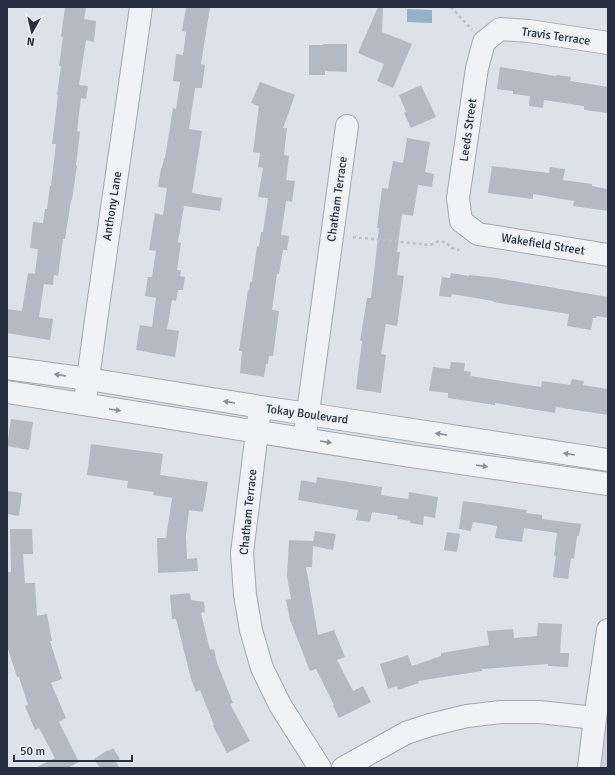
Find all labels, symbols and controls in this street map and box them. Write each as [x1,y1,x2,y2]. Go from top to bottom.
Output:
north arrow [12,12,52,52]
street label: Travis Terrace [521,24,591,49]
text: N [26,34,35,48]
street label: Leeds Street [457,98,480,163]
street label: Chatham Terrace [324,155,351,243]
street label: Anthony Lane [100,170,125,242]
street label: Wakefield Street [500,230,586,258]
one-way arrow [53,372,66,378]
one-way arrow [223,399,235,405]
street label: Tokay Boulevard [265,401,349,428]
one-way arrow [109,407,121,413]
one-way arrow [435,431,447,437]
one-way arrow [320,439,332,445]
one-way arrow [563,451,576,457]
one-way arrow [476,463,488,469]
street label: Chatham Terrace [237,468,260,556]
scale bar [14,737,132,763]
text: 50 m [20,744,45,759]

